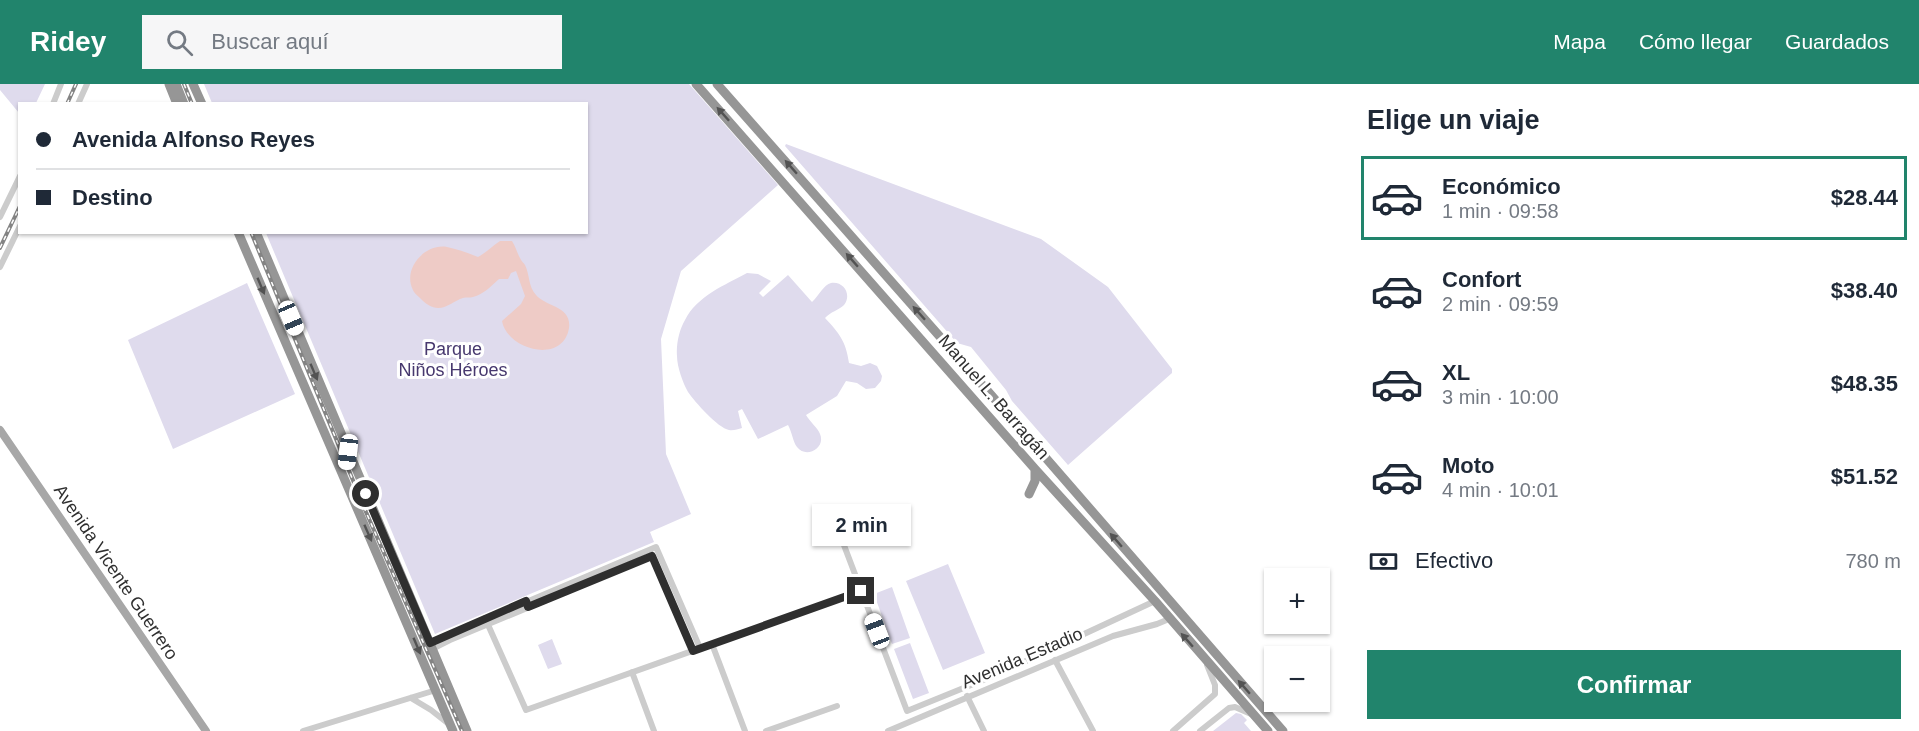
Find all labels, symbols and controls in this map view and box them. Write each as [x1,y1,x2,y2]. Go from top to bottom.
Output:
search box [142,15,562,69]
text: Ridey [30,26,106,57]
icon: search [163,26,196,59]
text: Buscar aquí [211,29,329,54]
text: Mapa [1553,30,1606,53]
text: Cómo llegar [1639,30,1752,53]
text: Guardados [1785,30,1889,53]
text: Elige un viaje [1367,105,1540,135]
one-way arrow [717,107,730,122]
text: Avenida Alfonso Reyes [72,127,315,152]
one-way arrow [785,160,798,175]
icon: car [1370,171,1424,225]
text: Económico [1442,174,1561,199]
text: Destino [72,185,153,210]
text: $28.44 [1831,185,1898,210]
text: 1 min · 09:58 [1442,200,1559,222]
one-way arrow [846,253,859,268]
icon: car [1370,264,1424,318]
text: Confort [1442,267,1521,292]
one-way arrow [256,278,266,296]
text: $38.40 [1831,278,1898,303]
text: 2 min · 09:59 [1442,293,1559,315]
car [276,298,306,338]
one-way arrow [912,306,926,321]
street label: Manuel L. Barragán [935,331,1053,463]
park label: Parque Niños Héroes [398,339,508,380]
icon: car [1370,357,1424,411]
text: XL [1442,360,1470,385]
one-way arrow [309,363,319,381]
text: $48.35 [1831,371,1898,396]
text: 3 min · 10:00 [1442,386,1559,408]
car [337,433,359,471]
icon: car [1370,450,1424,504]
text: Moto [1442,453,1495,478]
text: $51.52 [1831,464,1898,489]
text: 4 min · 10:01 [1442,479,1559,501]
route start [352,480,379,507]
street label: Avenida Vicente Guerrero [50,481,182,663]
callout: 2 min [812,504,910,546]
text: 2 min [835,514,888,536]
one-way arrow [363,525,373,543]
one-way arrow [1110,533,1123,548]
icon: cash [1367,545,1400,578]
text: Efectivo [1415,548,1493,573]
text: 780 m [1845,550,1901,572]
map controls [1264,568,1330,712]
button: + [1264,568,1330,634]
route end [847,577,874,604]
car [862,611,892,651]
street label: Avenida Estadio [958,623,1086,693]
one-way arrow [1181,633,1194,648]
one-way arrow [413,637,422,655]
button: − [1264,646,1330,712]
button: Confirmar [1367,650,1901,719]
one-way arrow [1238,680,1251,695]

